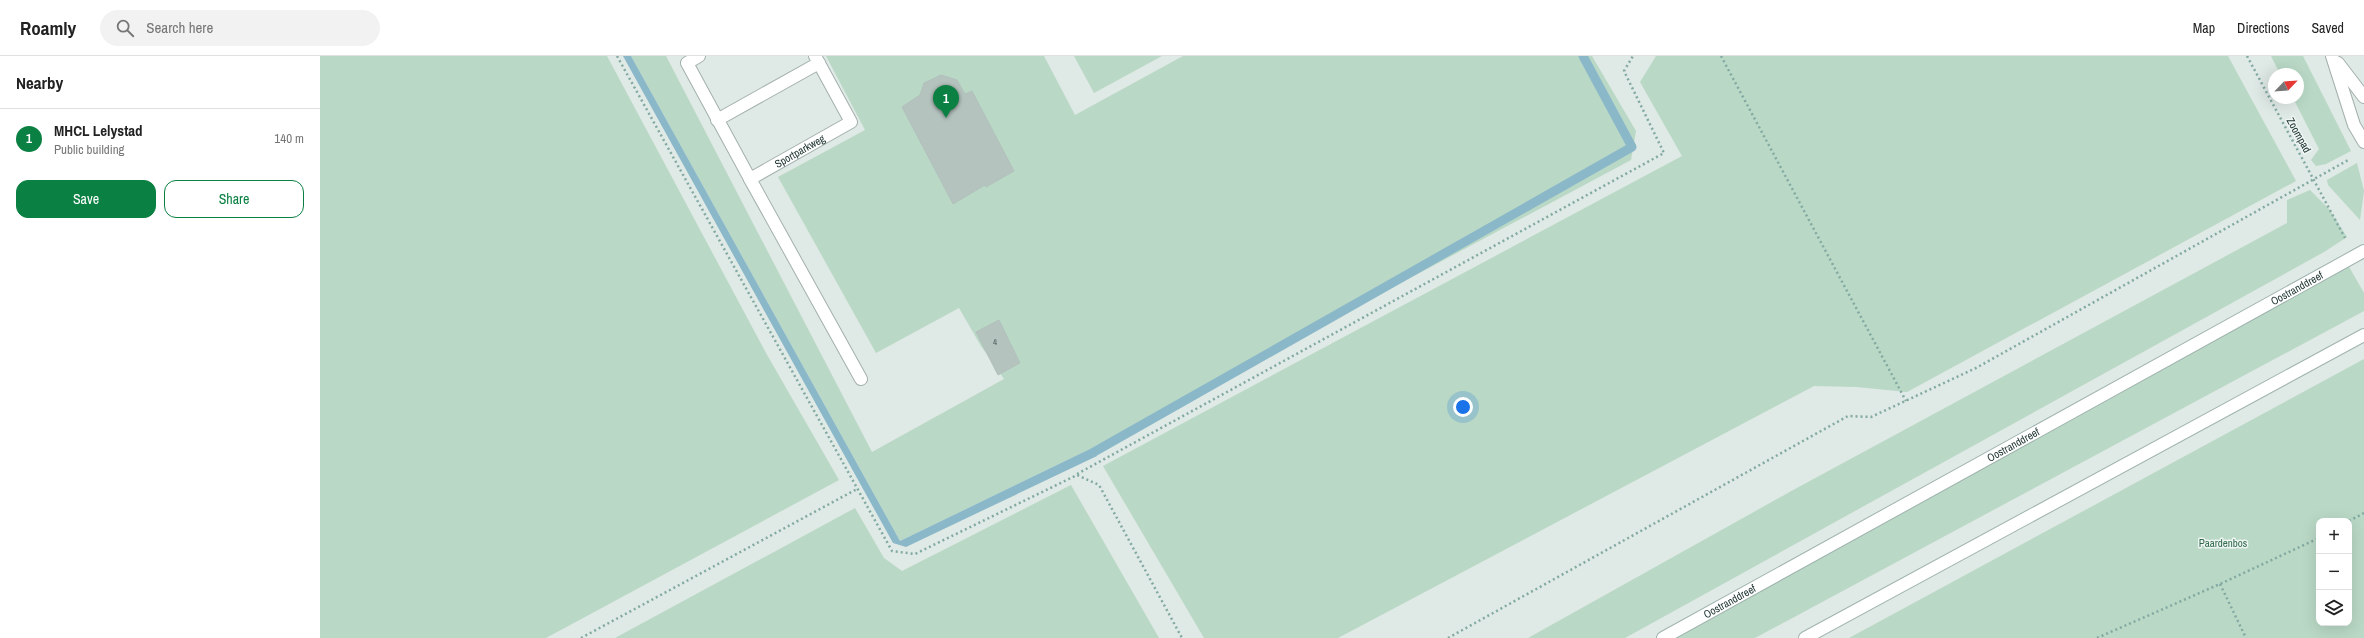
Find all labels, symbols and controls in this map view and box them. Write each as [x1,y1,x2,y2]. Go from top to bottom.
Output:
search box [100,10,380,46]
text: Roamly [20,15,76,41]
icon: search [114,17,136,39]
text: Search here [146,17,213,38]
text: Map [2193,19,2215,37]
text: Directions [2237,19,2289,37]
text: Saved [2311,19,2344,37]
north arrow [2268,68,2304,104]
text: Nearby [16,71,63,94]
pin: 1 [933,85,959,118]
street label: Zoompad [2284,115,2314,155]
text: MHCL Lelystad [54,120,143,141]
text: 1 [26,130,32,147]
text: 140 m [274,130,304,147]
street label: Sportparkweg [772,131,827,171]
text: Public building [54,141,125,158]
button: Save [16,180,156,218]
button: Share [164,180,304,218]
street label: Oostranddreef [2268,268,2326,308]
house number: 4 [993,336,997,348]
your location [1453,397,1473,417]
street label: Oostranddreef [1984,424,2042,465]
map controls [2316,518,2352,626]
button: + [2316,518,2352,554]
park label: Paardenbos [2199,536,2248,550]
button: − [2316,554,2352,590]
street label: Oostranddreef [1701,581,1759,621]
button: layers [2316,590,2352,626]

